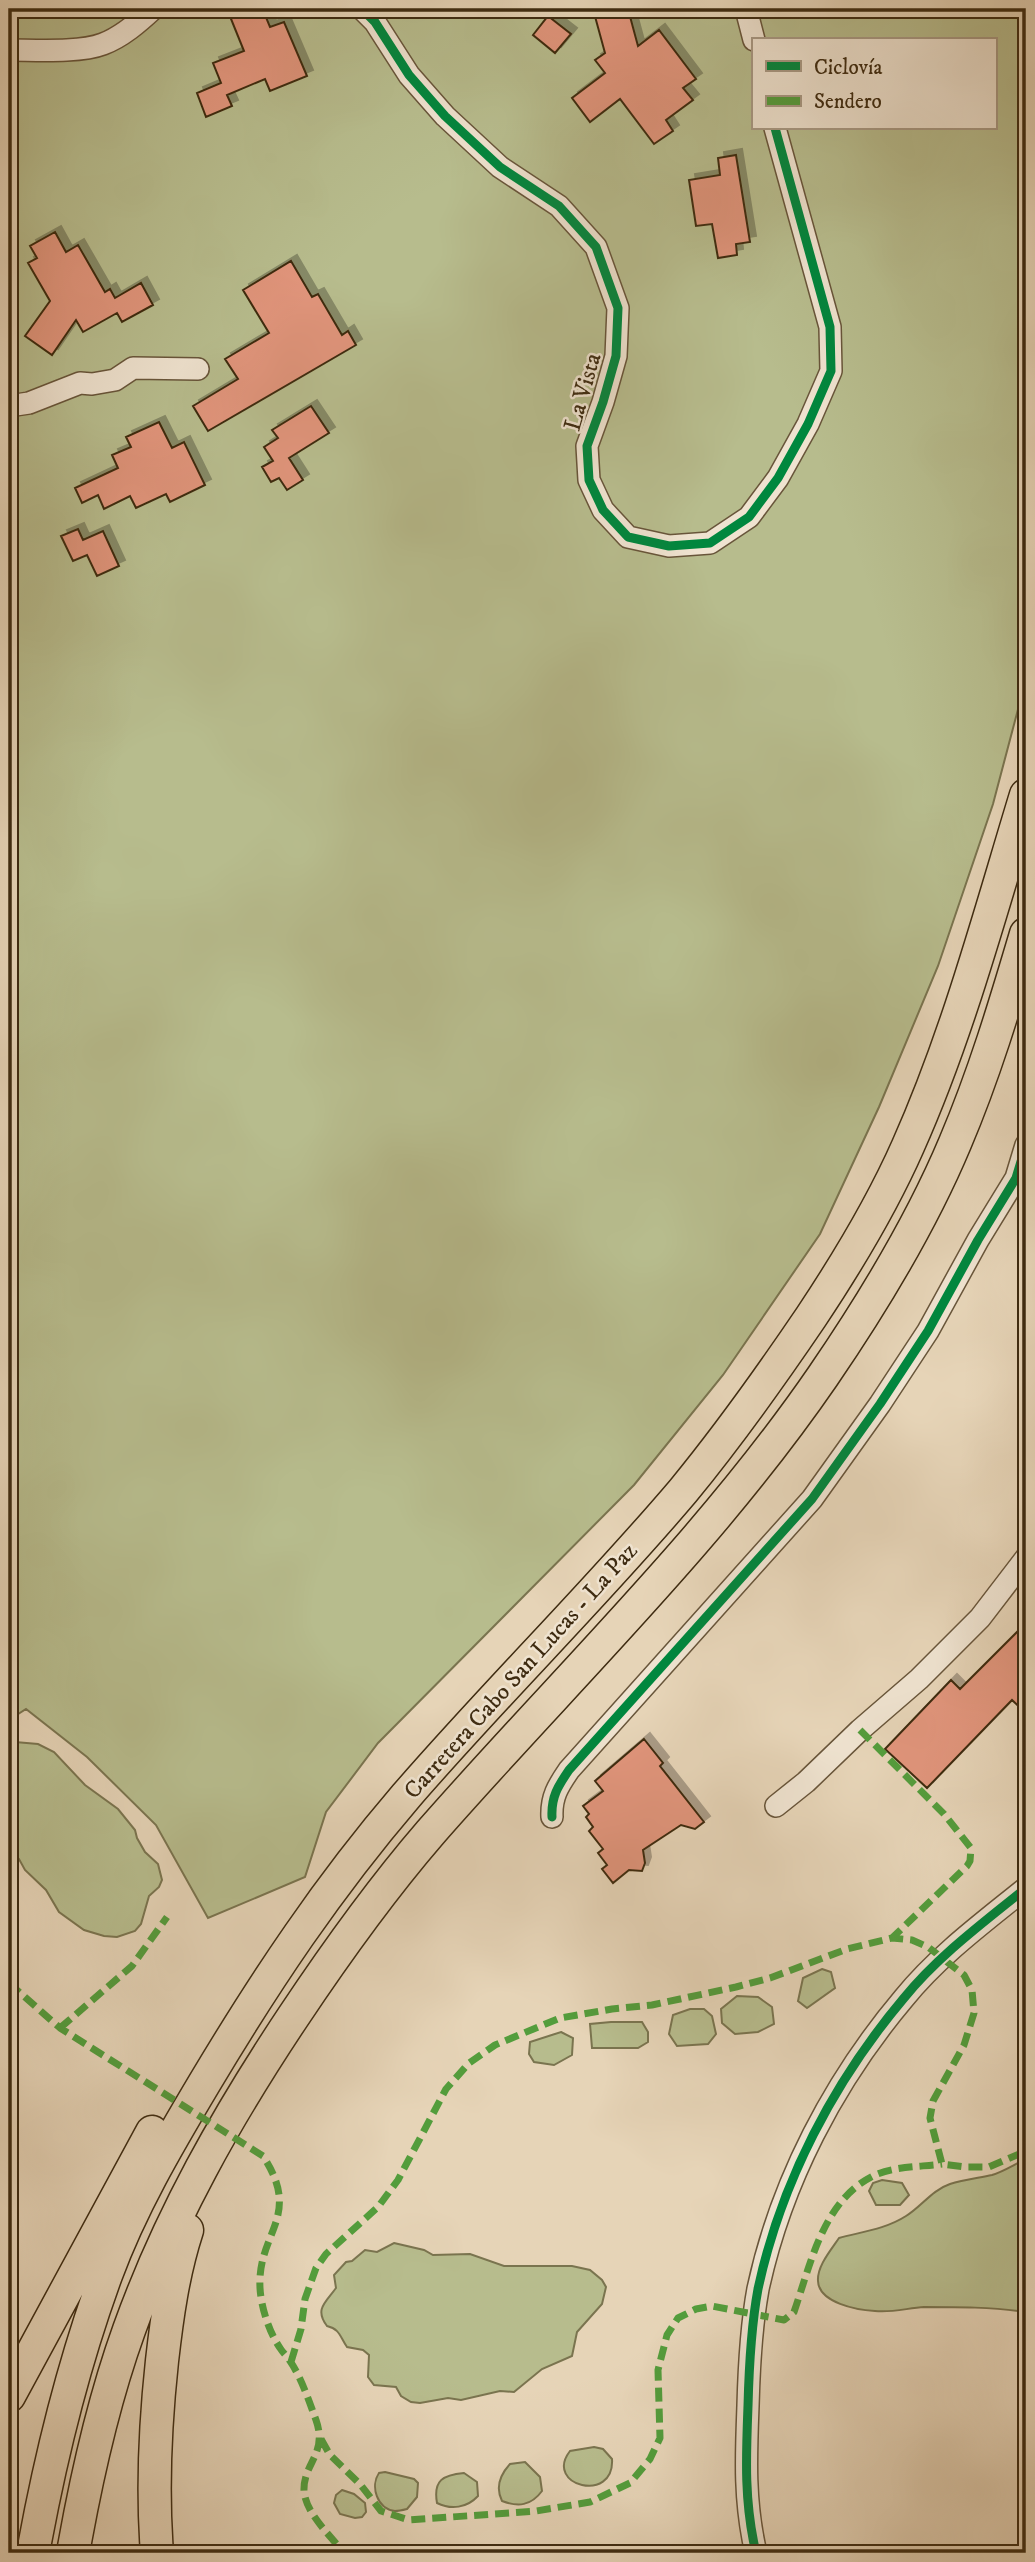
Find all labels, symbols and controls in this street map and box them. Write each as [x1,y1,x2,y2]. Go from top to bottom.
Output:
legend [752,38,996,130]
text: Ciclovía [814,55,882,81]
text: Sendero [814,89,882,115]
street label: La Vista [558,349,609,434]
street label: Carretera Cabo San Lucas - La Paz [398,1536,645,1806]

